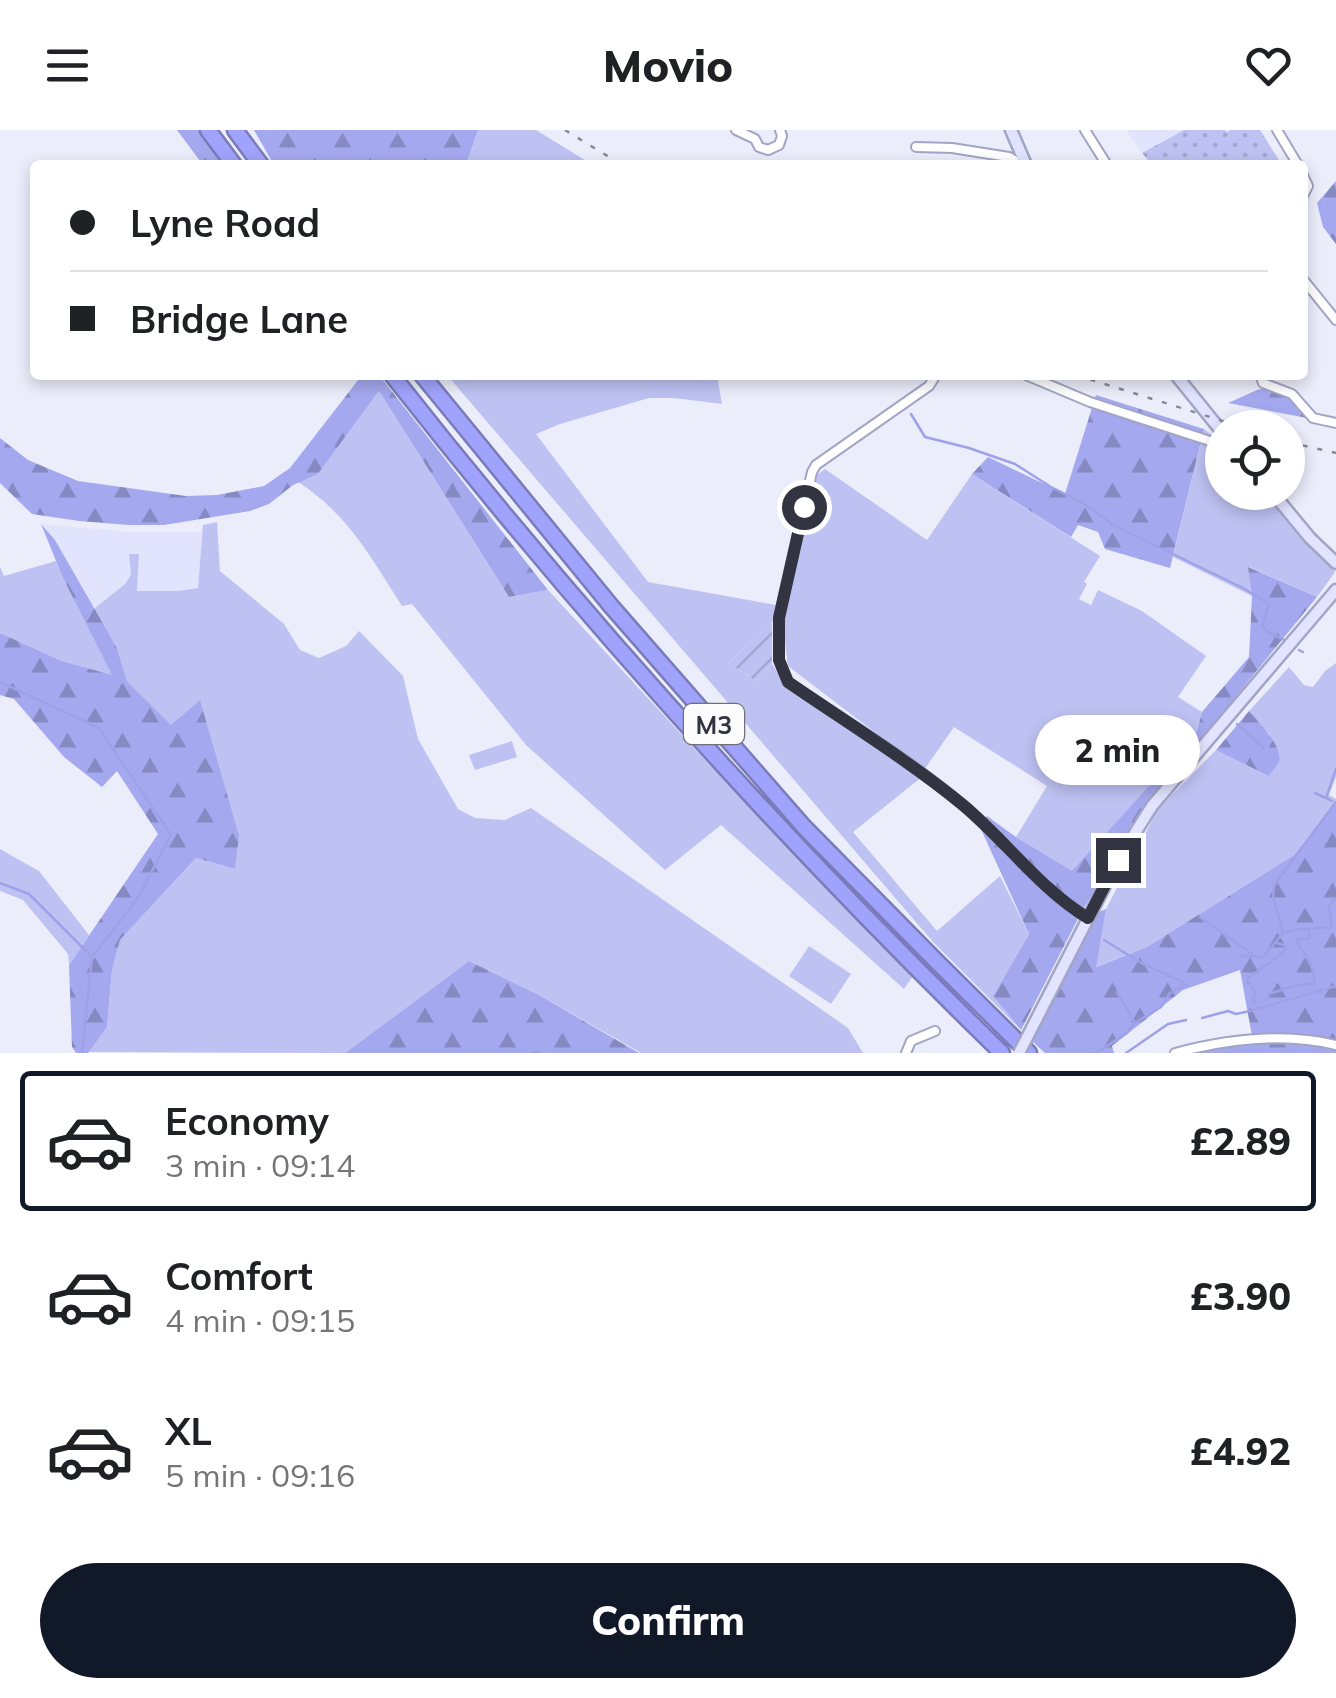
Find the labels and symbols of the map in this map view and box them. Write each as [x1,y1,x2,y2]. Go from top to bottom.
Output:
route start [782,485,827,530]
road number: M3 [684,704,744,744]
callout: 2 min [1036,715,1200,785]
route end [1096,838,1141,883]

